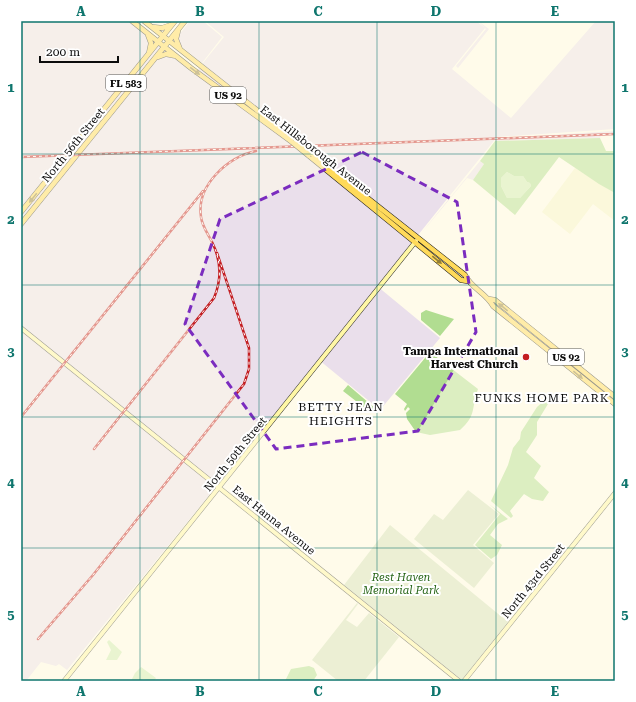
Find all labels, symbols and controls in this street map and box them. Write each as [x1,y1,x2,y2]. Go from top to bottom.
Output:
text: A [76,4,86,19]
text: B [195,4,205,19]
text: C [313,4,323,19]
text: D [431,4,441,19]
text: E [551,4,559,19]
scale bar [40,38,118,64]
text: 200 m [46,45,80,59]
one-way arrow [190,67,200,75]
road number: FL 583 [106,75,146,91]
text: 1 [7,80,15,95]
text: 1 [621,80,629,95]
road number: US 92 [210,87,246,103]
street label: East Hillsborough Avenue [258,103,374,198]
street label: North 56th Street [39,105,107,185]
one-way arrow [28,193,37,203]
text: 2 [7,212,15,227]
text: 2 [621,212,629,227]
one-way arrow [431,255,442,264]
one-way arrow [498,302,509,311]
text: 3 [7,344,15,359]
text: 3 [621,344,629,359]
place label: Tampa International Harvest Church [403,345,519,371]
road number: US 92 [548,349,584,365]
marker: Tampa International Harvest Church [521,352,531,362]
one-way arrow [573,370,584,379]
district label: FUNKS HOME PARK [474,391,610,405]
district label: BETTY JEAN HEIGHTS [298,400,384,428]
street label: North 50th Street [201,414,269,494]
text: 4 [7,475,15,490]
text: 4 [621,475,629,490]
street label: East Hanna Avenue [230,483,318,558]
street label: North 43rd Street [499,541,567,621]
park label: Rest Haven Memorial Park [362,571,439,597]
text: 5 [7,607,15,622]
text: 5 [621,607,629,622]
text: A [76,684,86,699]
text: B [195,684,205,699]
text: C [313,684,323,699]
text: D [431,684,441,699]
text: E [551,684,559,699]

